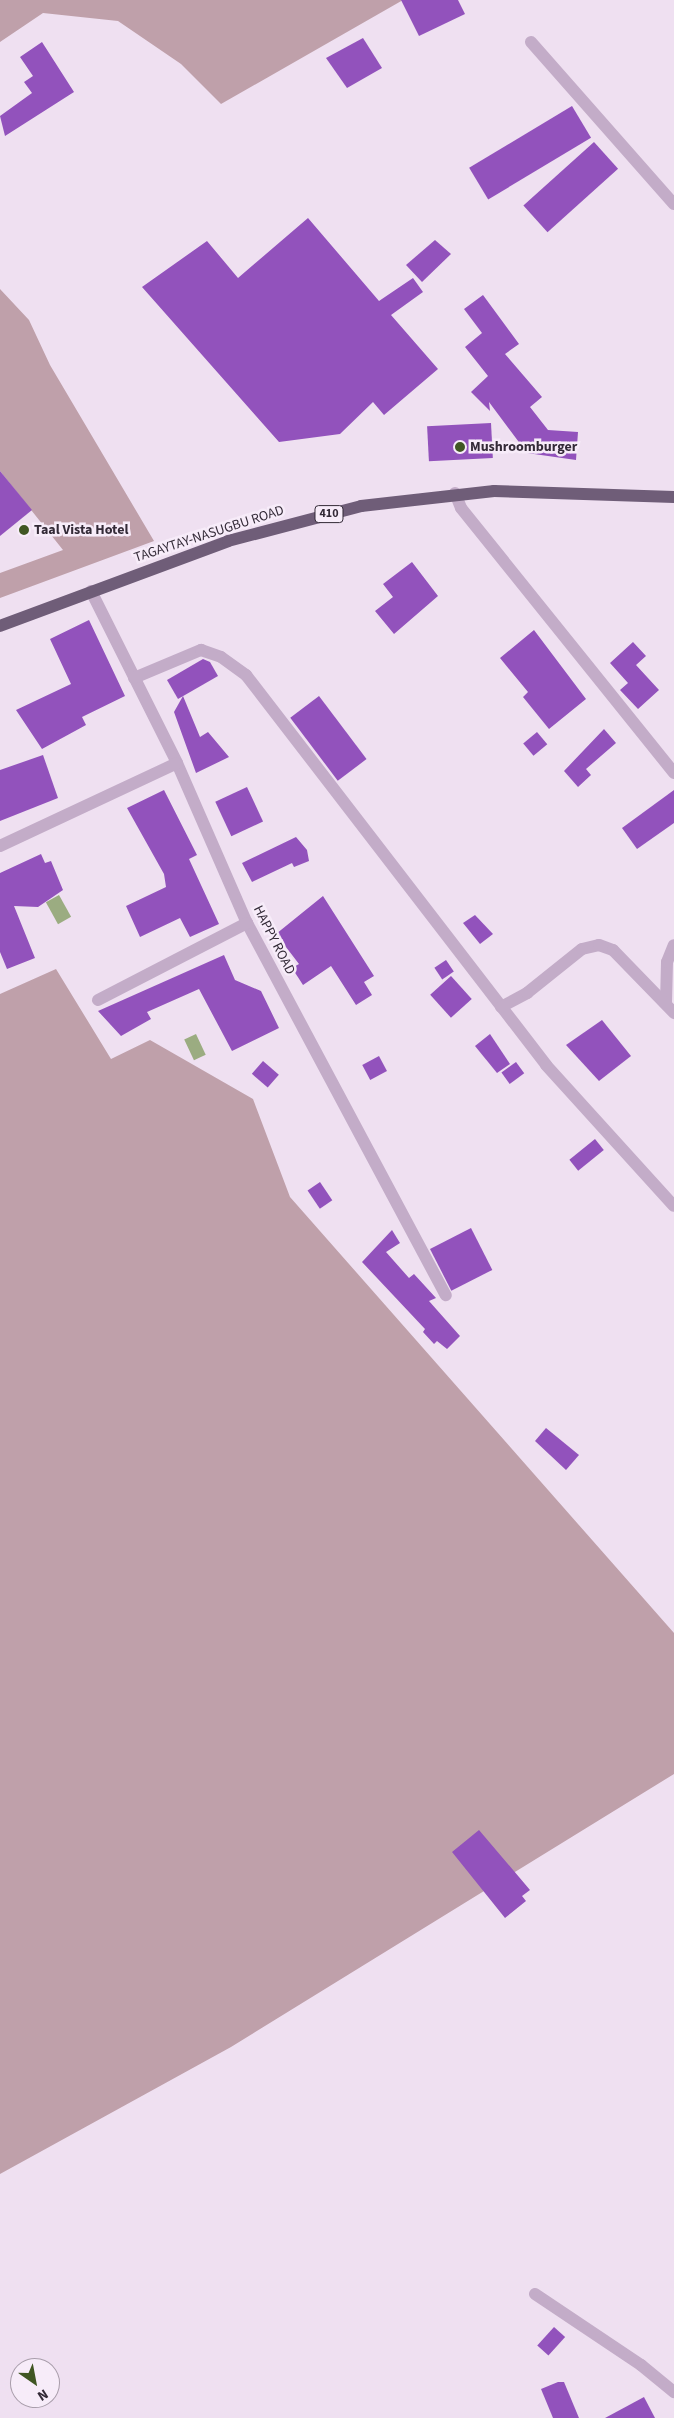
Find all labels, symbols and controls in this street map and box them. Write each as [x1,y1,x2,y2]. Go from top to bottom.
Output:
place label: Mushroomburger [470,439,577,455]
marker: Mushroomburger [454,441,466,453]
street label: TAGAYTAY-NASUGBU ROAD [132,502,286,566]
road number: 410 [314,504,344,524]
place label: Taal Vista Hotel [34,522,128,538]
marker: Taal Vista Hotel [18,524,30,536]
street label: HAPPY ROAD [249,903,299,977]
north arrow [10,2358,60,2408]
text: N [33,2384,52,2406]

